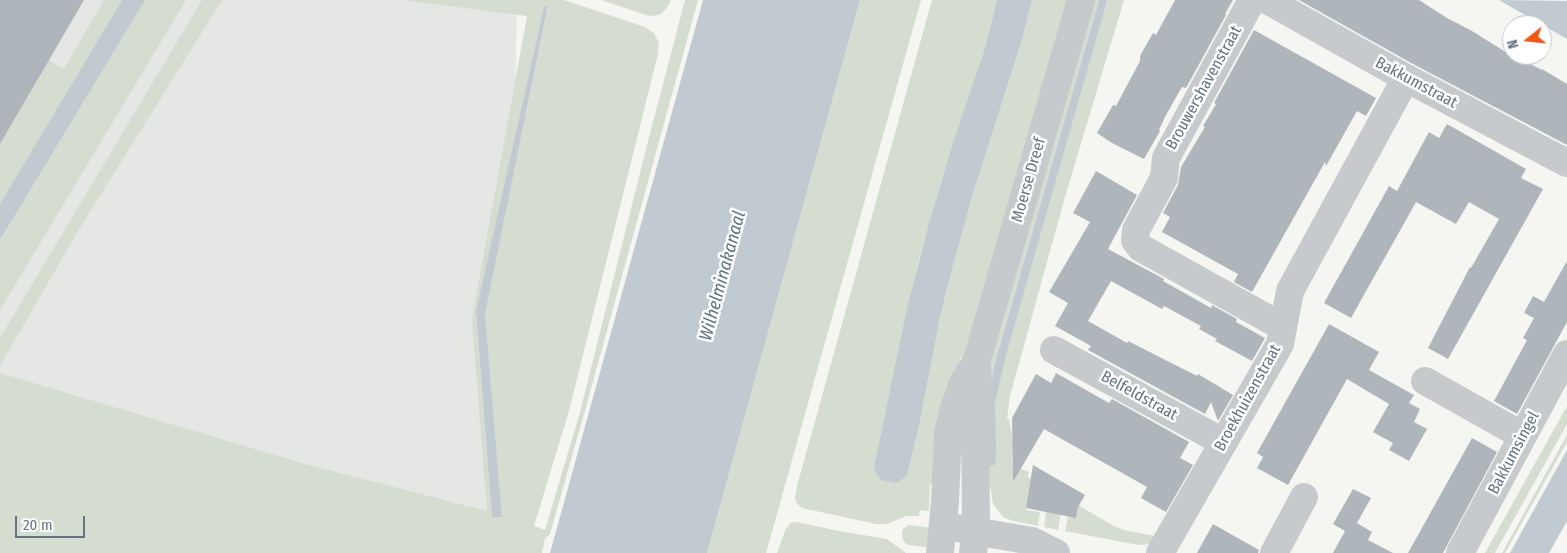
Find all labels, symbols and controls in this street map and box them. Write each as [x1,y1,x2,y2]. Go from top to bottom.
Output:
north arrow [1502,15,1552,65]
street label: Brouwershavenstraat [1162,23,1246,153]
text: N [1504,38,1522,50]
street label: Bakkumstraat [1372,53,1460,113]
street label: Moerse Dreef [1008,136,1050,224]
water label: Wilhelminakanaal [695,209,751,343]
street label: Broekhuizenstraat [1211,341,1285,455]
street label: Belfeldstraat [1098,367,1180,425]
street label: Bakkumsingel [1484,408,1544,498]
scale bar [18,506,88,538]
text: 20 m [23,516,53,534]

